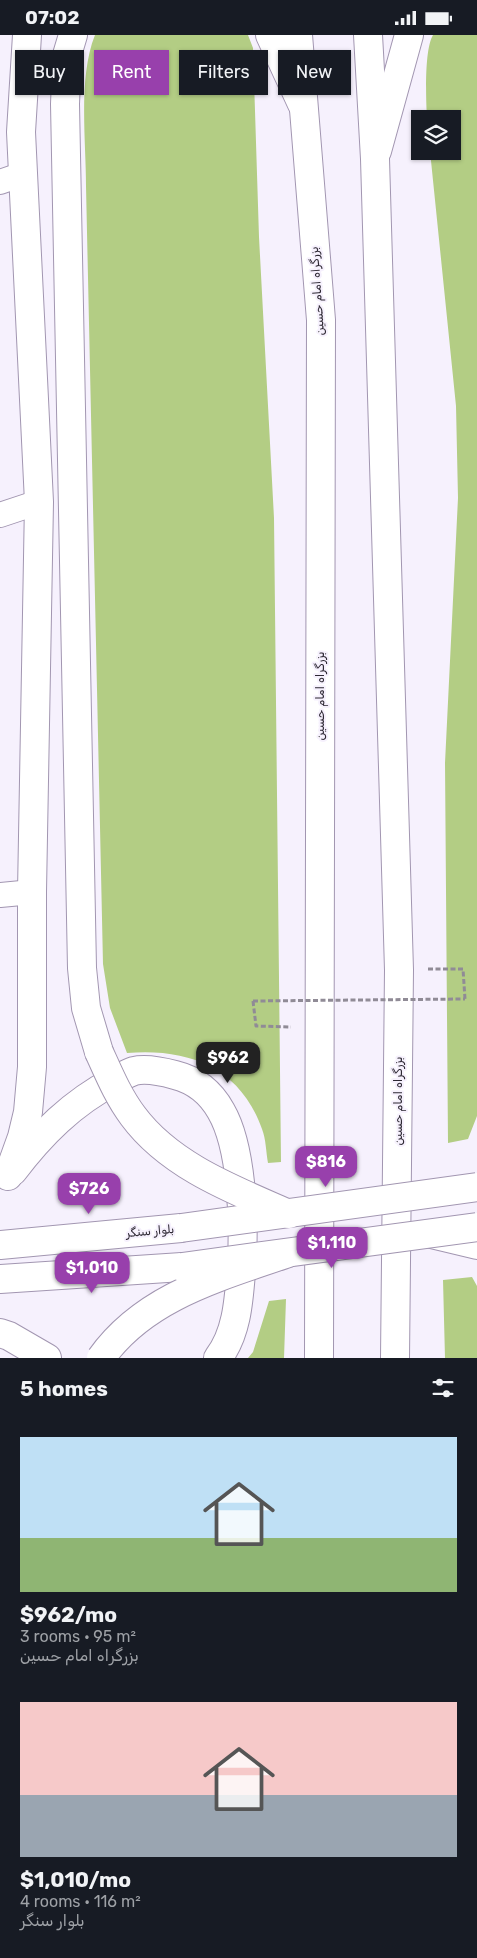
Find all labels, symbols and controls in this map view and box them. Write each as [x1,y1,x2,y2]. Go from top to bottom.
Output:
text: 07:02 [25,6,80,29]
chip: Buy [15,50,84,95]
chip: Rent [94,50,169,95]
chip: Filters [179,50,268,95]
chip: New [278,50,351,95]
map controls [411,110,461,160]
button: layers [411,110,461,160]
street label: بزرگراه امام حسین [307,246,329,336]
street label: بزرگراه امام حسین [313,651,329,741]
pin: $962 [198,1041,258,1084]
text: $962 [207,1048,249,1067]
street label: بزرگراه امام حسین [391,1056,407,1146]
pin: $816 [296,1145,356,1188]
text: $816 [306,1152,346,1171]
pin: $726 [59,1173,119,1215]
text: $726 [69,1179,109,1198]
street label: بلوار سنگر [124,1222,175,1241]
pin: $1,110 [291,1227,373,1269]
text: $1,110 [308,1233,356,1252]
pin: $1,010 [51,1251,133,1294]
text: $1,010 [66,1258,118,1277]
icon: filters [429,1374,457,1402]
text: 5 homes [20,1376,108,1401]
icon: home [194,1469,284,1559]
text: $962/mo [20,1602,117,1627]
text: 3 rooms · 95 m² [20,1627,136,1646]
text: بزرگراه امام حسین [20,1646,139,1665]
icon: home [194,1734,284,1824]
text: $1,010/mo [20,1867,131,1892]
text: 4 rooms · 116 m² [20,1892,141,1911]
text: بلوار سنگر [20,1911,84,1930]

